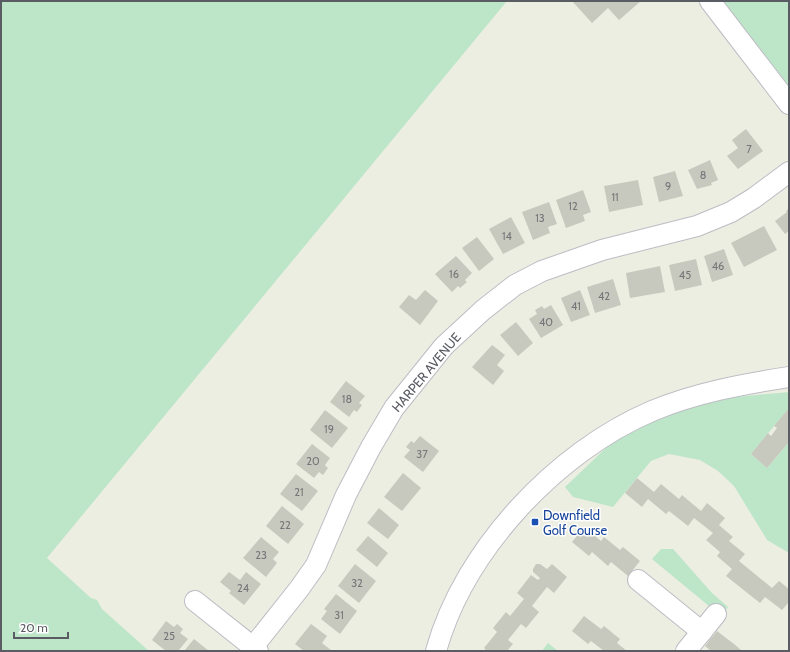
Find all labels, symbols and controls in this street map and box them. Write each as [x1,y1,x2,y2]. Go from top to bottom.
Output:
house number: 7 [746,142,752,156]
house number: 8 [700,168,706,182]
house number: 9 [665,179,671,193]
house number: 11 [611,190,619,204]
house number: 12 [568,199,578,213]
house number: 13 [535,211,545,225]
house number: 14 [502,229,513,243]
house number: 46 [712,259,724,273]
house number: 16 [449,267,459,281]
house number: 45 [679,268,691,282]
house number: 42 [598,289,610,303]
house number: 41 [571,299,581,313]
house number: 40 [539,315,553,329]
street label: HARPER AVENUE [388,329,464,415]
house number: 18 [342,392,352,406]
house number: 19 [324,422,334,436]
house number: 37 [416,447,428,461]
house number: 20 [306,454,320,468]
house number: 21 [294,485,304,499]
place label: Downfield Golf Course [543,507,607,538]
marker: Downfield Golf Course [530,517,540,527]
house number: 22 [279,518,291,532]
house number: 23 [255,548,267,562]
house number: 32 [351,576,363,590]
house number: 24 [237,581,250,595]
house number: 31 [334,608,344,622]
scale bar [14,614,68,640]
text: 20 m [20,620,48,635]
house number: 25 [163,629,175,643]

